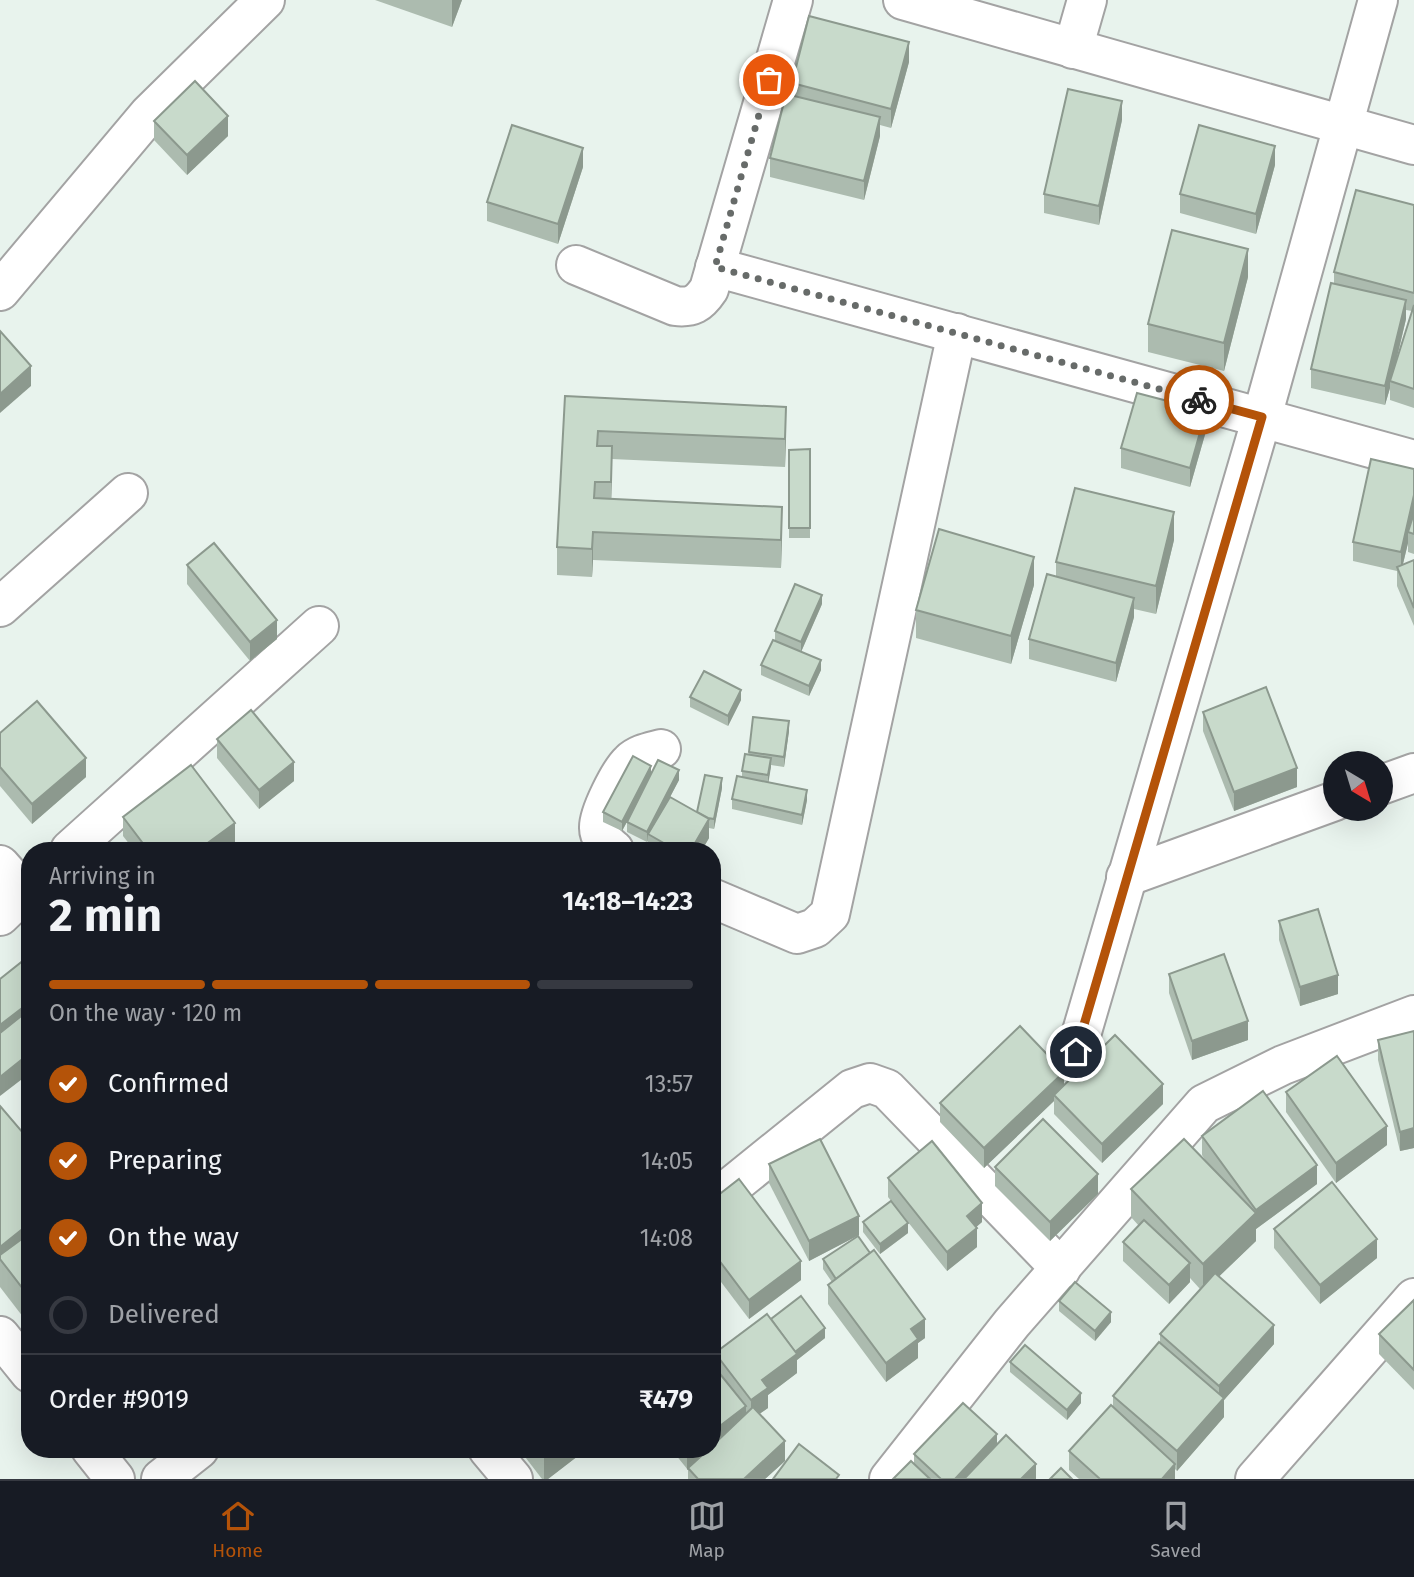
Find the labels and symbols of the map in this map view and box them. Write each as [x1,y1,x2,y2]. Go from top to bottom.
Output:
pin [739,50,799,110]
courier [1164,365,1234,435]
north arrow [1323,751,1393,821]
pin [1046,1022,1106,1082]

